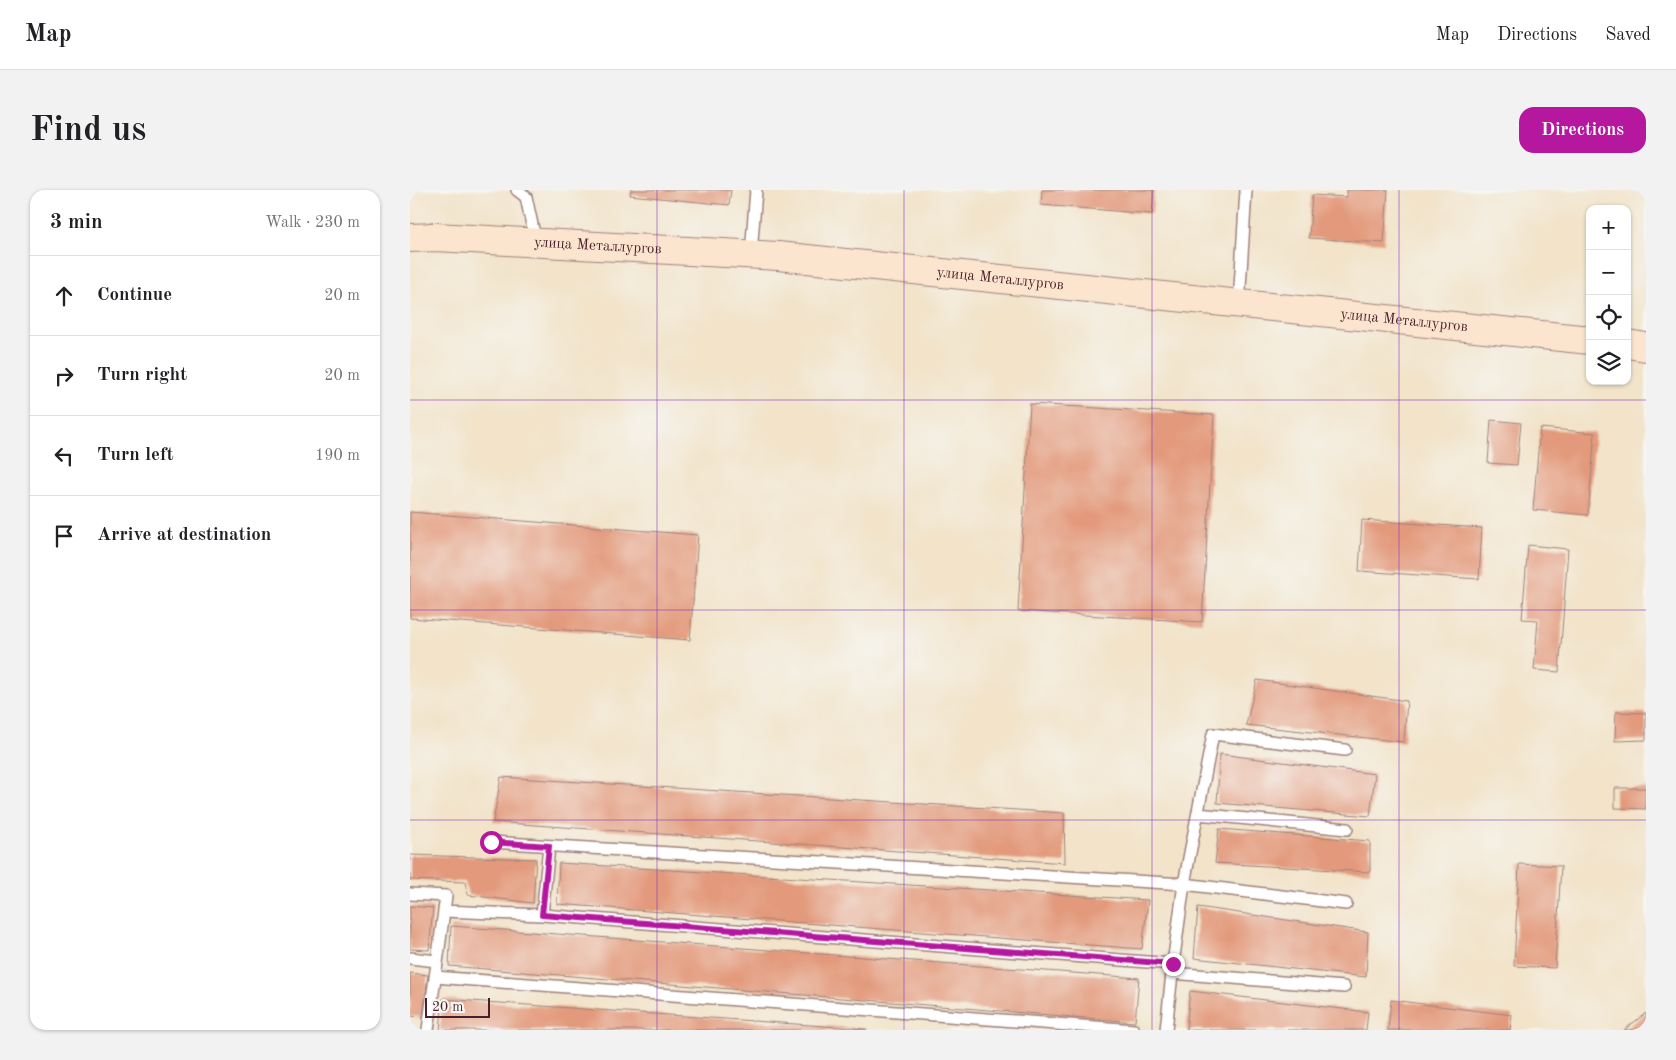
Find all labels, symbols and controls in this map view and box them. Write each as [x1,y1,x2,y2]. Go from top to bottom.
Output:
text: Map [25,23,72,47]
text: Map [1436,26,1469,44]
text: Directions [1497,26,1577,44]
text: Saved [1605,26,1651,44]
button: Directions [1519,107,1646,153]
text: Find us [30,113,146,148]
map controls [1586,205,1631,385]
button: + [1586,205,1631,250]
text: 3 min [50,212,103,233]
text: Walk · 230 m [265,215,360,231]
street label: улица Металлургов [533,235,662,257]
button: − [1586,250,1631,295]
street label: улица Металлургов [936,265,1065,293]
icon: ahead [50,282,78,310]
text: Continue [97,286,172,305]
text: 20 m [324,288,360,304]
button: locate [1586,295,1631,340]
street label: улица Металлургов [1340,307,1468,335]
button: layers [1586,340,1631,385]
icon: right [50,362,78,390]
text: Turn right [97,366,187,385]
text: 20 m [324,368,360,384]
icon: left [50,442,78,470]
text: Turn left [97,446,174,465]
text: 190 m [315,448,360,464]
icon: arrive [50,522,78,550]
text: Arrive at destination [97,526,271,545]
route start [480,831,503,854]
route end [1162,953,1185,976]
scale bar [425,995,490,1018]
text: 20 m [432,1000,463,1014]

